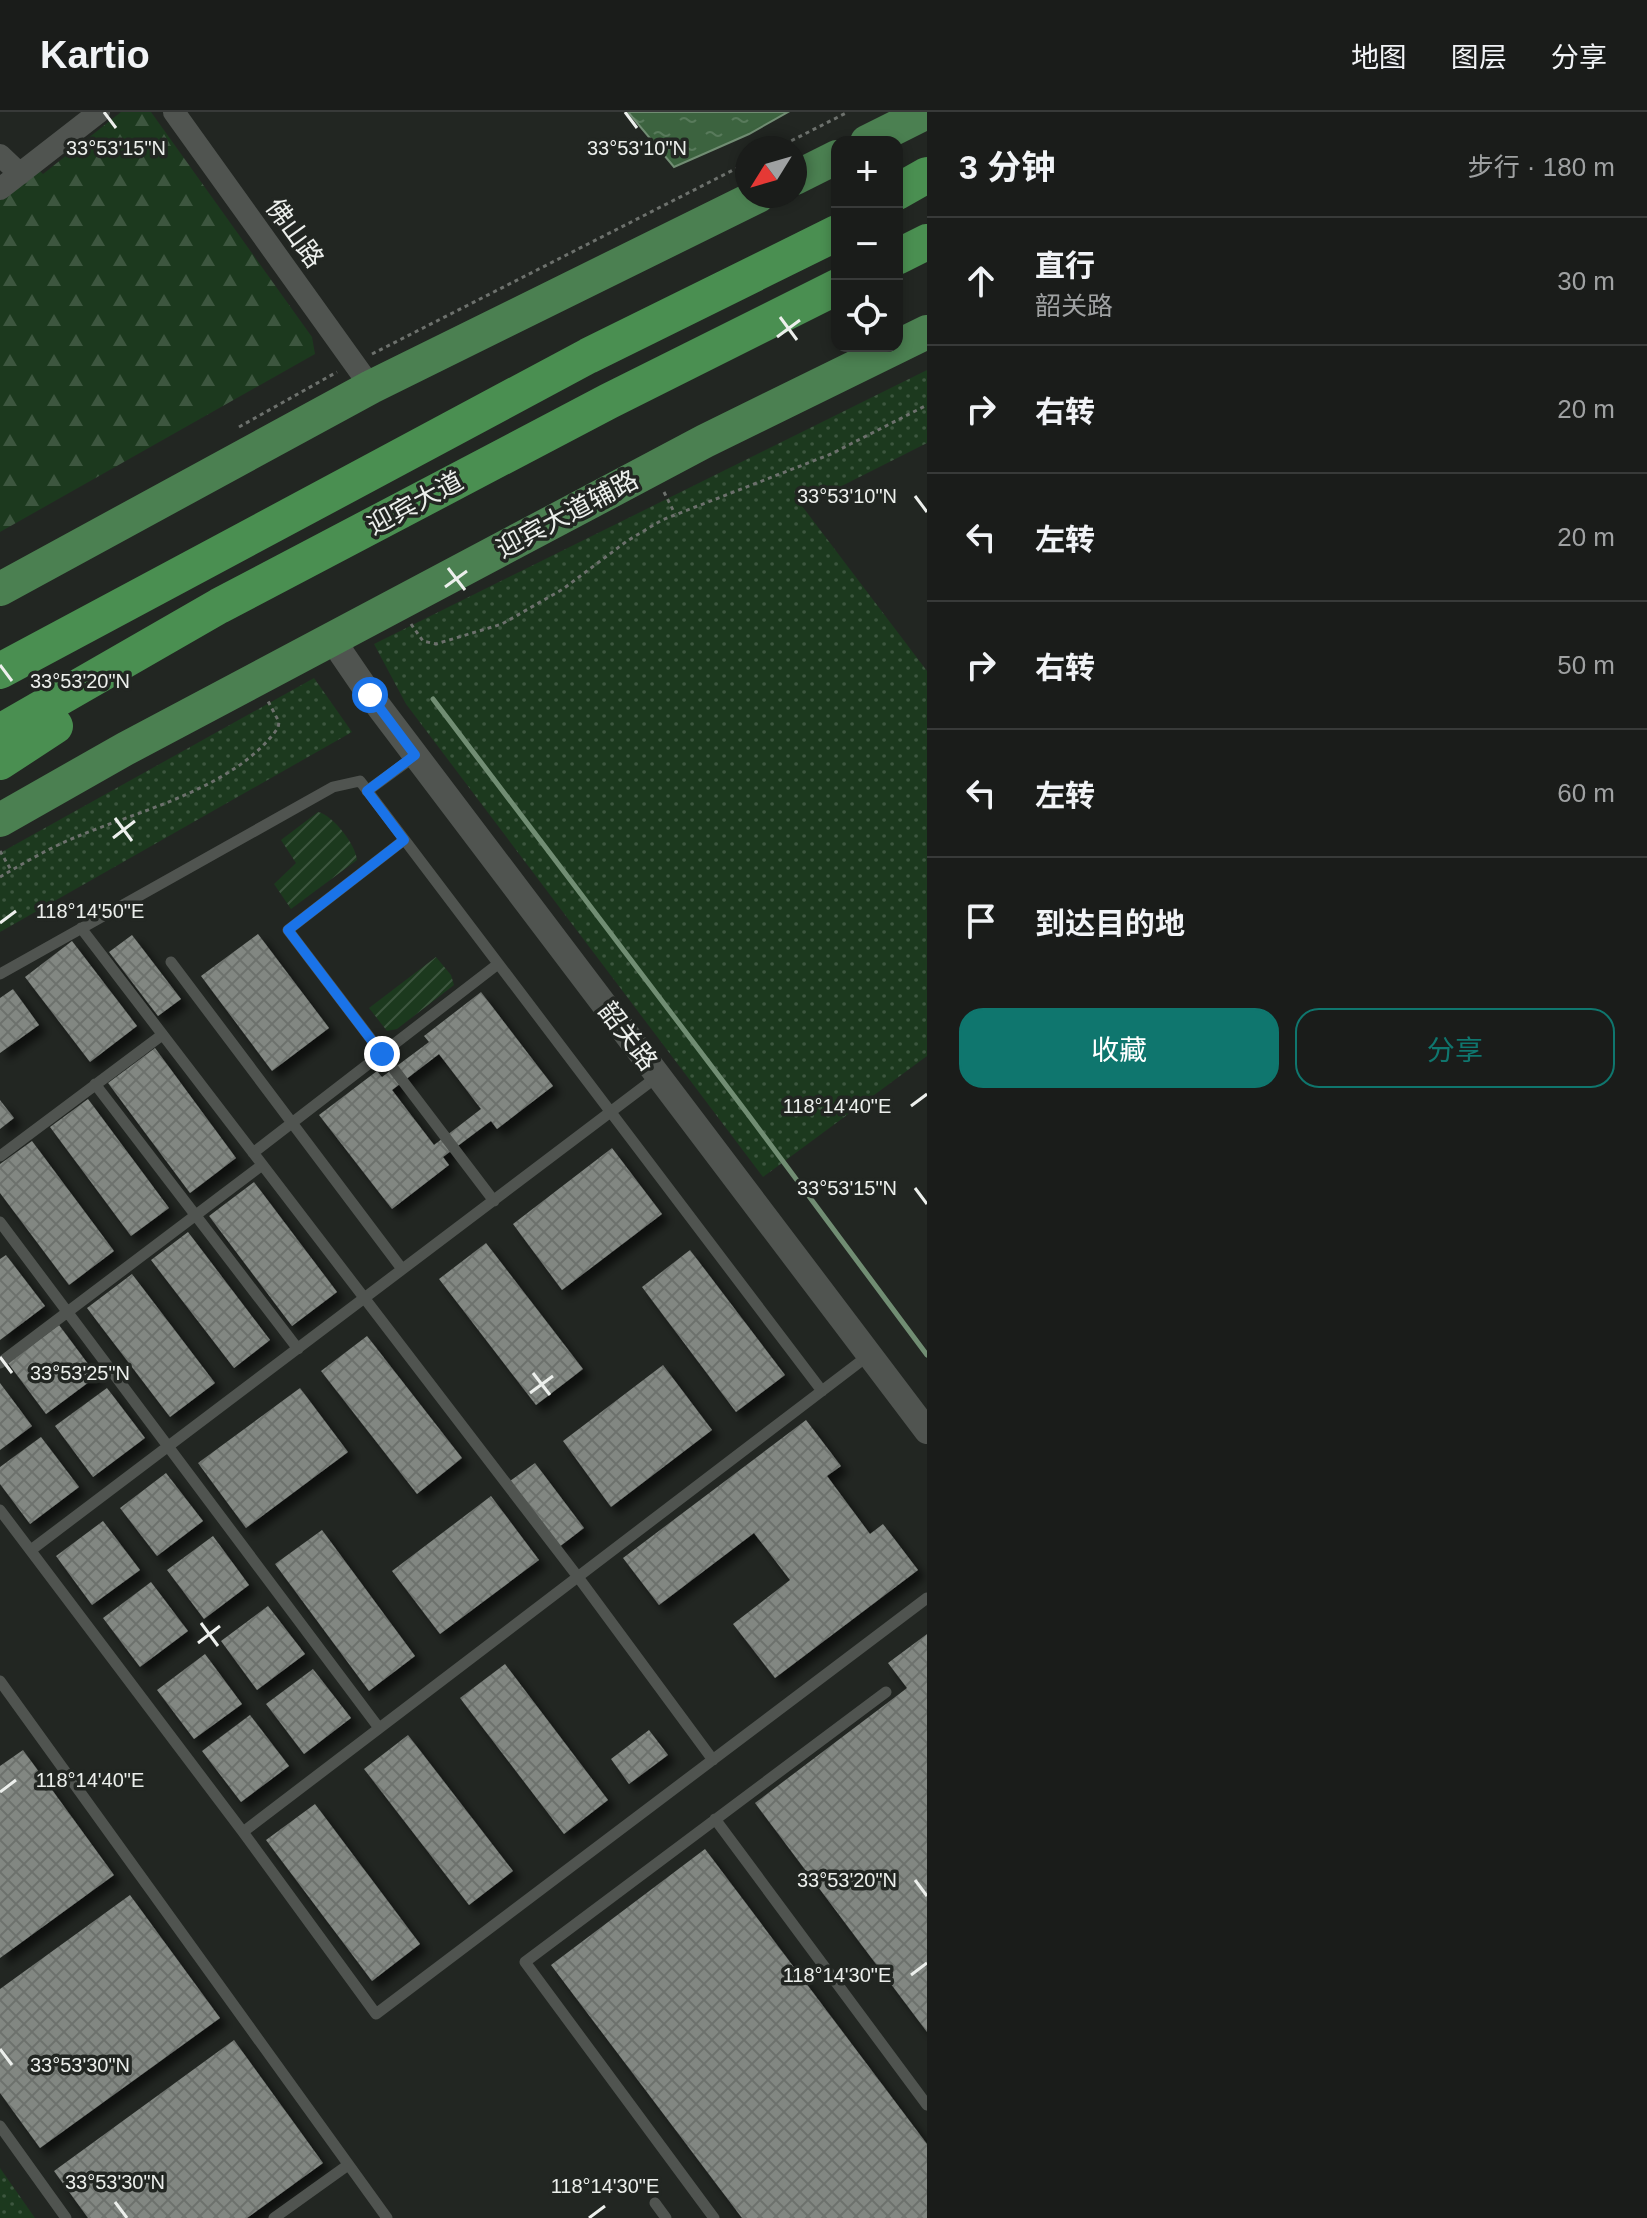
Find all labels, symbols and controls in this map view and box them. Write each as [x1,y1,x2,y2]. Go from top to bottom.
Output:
text: Kartio [40,34,150,76]
text: 地图 [1351,42,1407,73]
text: 图层 [1451,42,1507,73]
text: 分享 [1551,42,1607,73]
north arrow [735,136,807,208]
map controls [831,136,903,352]
button: + [831,136,903,208]
text: 33°53'15"N [66,137,166,159]
text: 33°53'10"N [587,137,687,159]
text: 3 分钟 [959,148,1055,186]
text: 步行 · 180 m [1468,152,1615,182]
street label: 佛山路 [260,193,330,273]
button: − [831,208,903,280]
text: 直行 [1035,249,1095,282]
icon: ahead [959,259,1003,303]
text: 30 m [1557,266,1615,296]
button: locate [831,280,903,352]
text: 韶关路 [1035,291,1113,321]
icon: right [959,387,1003,431]
text: 20 m [1557,394,1615,424]
text: 右转 [1035,395,1095,428]
street label: 迎宾大道辅路 [491,464,643,564]
street label: 迎宾大道 [362,465,468,541]
text: 33°53'10"N [797,485,897,507]
icon: left [959,515,1003,559]
text: 20 m [1557,522,1615,552]
text: 左转 [1035,523,1095,556]
icon: right [959,643,1003,687]
text: 50 m [1557,650,1615,680]
text: 右转 [1035,651,1095,684]
text: 33°53'20"N [30,670,130,692]
route start [352,677,388,713]
icon: left [959,771,1003,815]
text: 60 m [1557,778,1615,808]
text: 左转 [1035,779,1095,812]
icon: arrive [959,899,1003,943]
text: 118°14'50"E [36,900,144,922]
text: 到达目的地 [1035,907,1185,940]
street label: 韶关路 [593,996,663,1076]
button: 收藏 [959,1008,1279,1088]
button: 分享 [1295,1008,1615,1088]
route end [364,1036,400,1072]
text: 118°14'40"E [783,1095,891,1117]
text: 33°53'15"N [797,1177,897,1199]
text: 33°53'25"N [30,1362,130,1384]
text: 118°14'40"E [36,1769,144,1791]
text: 33°53'20"N [797,1869,897,1891]
text: 118°14'30"E [783,1964,891,1986]
text: 33°53'30"N [30,2054,130,2076]
text: 33°53'30"N [65,2171,165,2193]
text: 118°14'30"E [551,2175,659,2197]

